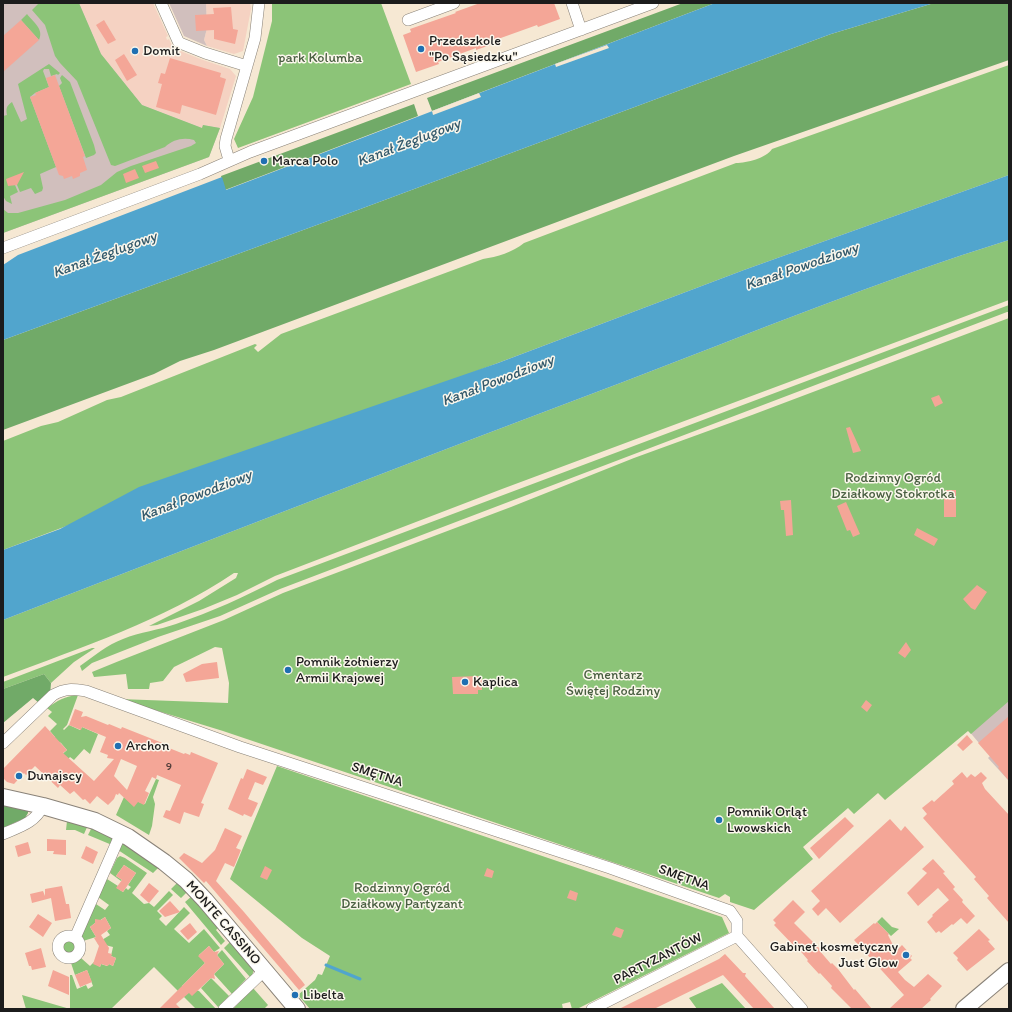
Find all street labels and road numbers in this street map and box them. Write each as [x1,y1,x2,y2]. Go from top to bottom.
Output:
street label: SMĘTNA [349,759,405,791]
street label: SMĘTNA [656,861,712,895]
street label: MONTE CASSINO [182,877,264,969]
street label: PARTYZANTÓW [611,929,705,989]

